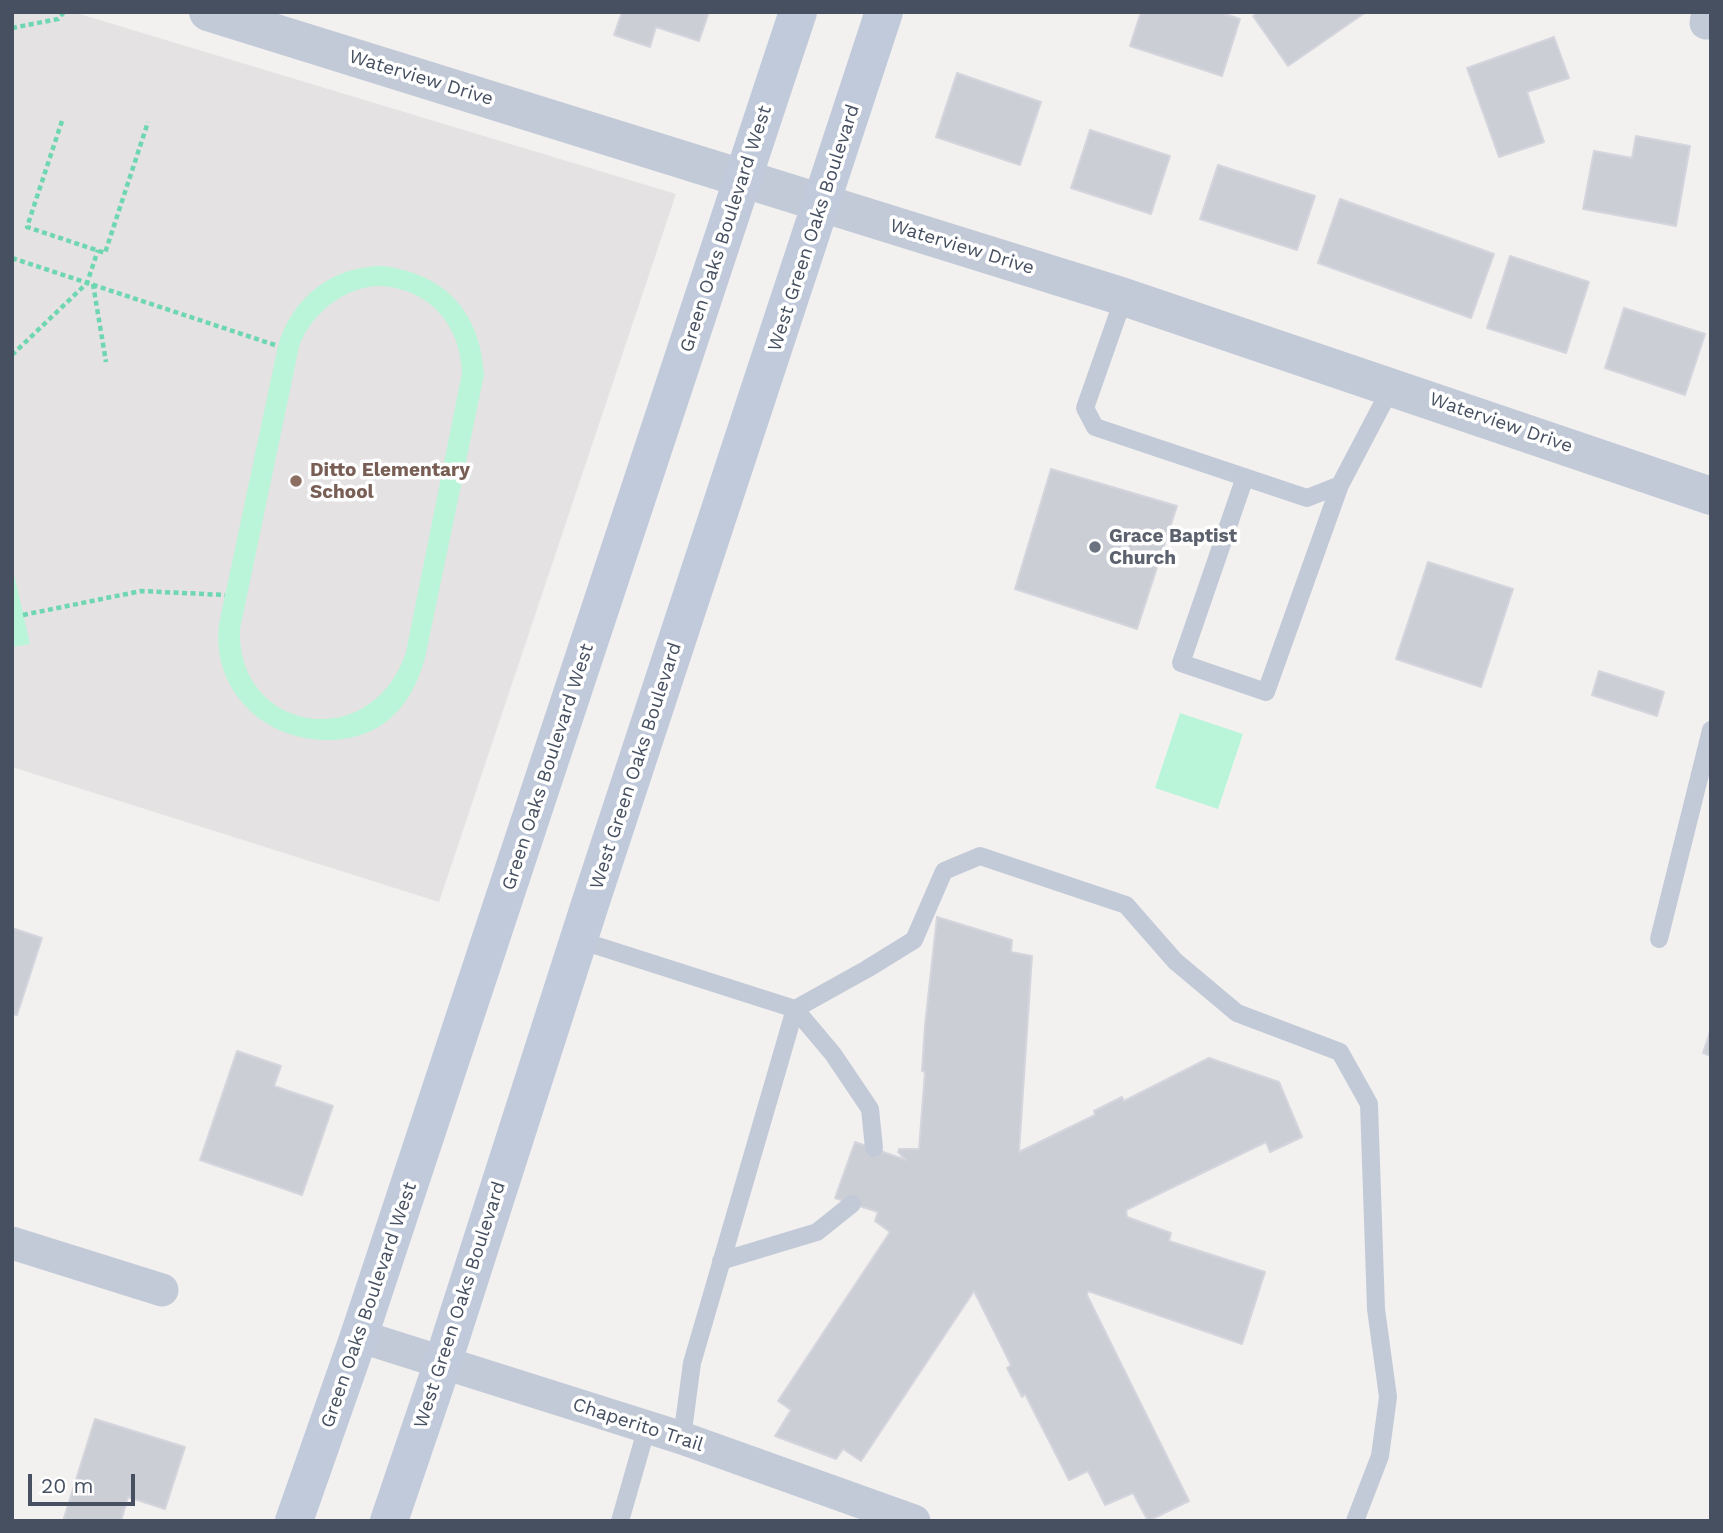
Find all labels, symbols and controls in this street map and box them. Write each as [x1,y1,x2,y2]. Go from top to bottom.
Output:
street label: Waterview Drive [346,45,496,111]
street label: West Green Oaks Boulevard [763,102,865,354]
street label: Green Oaks Boulevard West [675,103,777,355]
street label: Waterview Drive [887,214,1037,280]
street label: Waterview Drive [1426,388,1576,458]
place label: Ditto Elementary School [310,459,470,503]
marker: Ditto Elementary School [288,473,304,489]
place label: Grace Baptist Church [1109,525,1237,569]
marker: Grace Baptist Church [1087,539,1103,555]
street label: West Green Oaks Boulevard [585,640,687,892]
street label: Green Oaks Boulevard West [497,641,599,893]
street label: Green Oaks Boulevard West [316,1179,422,1431]
street label: West Green Oaks Boulevard [409,1179,511,1431]
street label: Chaperito Trail [570,1393,706,1457]
scale bar [32,1460,138,1504]
text: 20 m [41,1473,93,1498]

